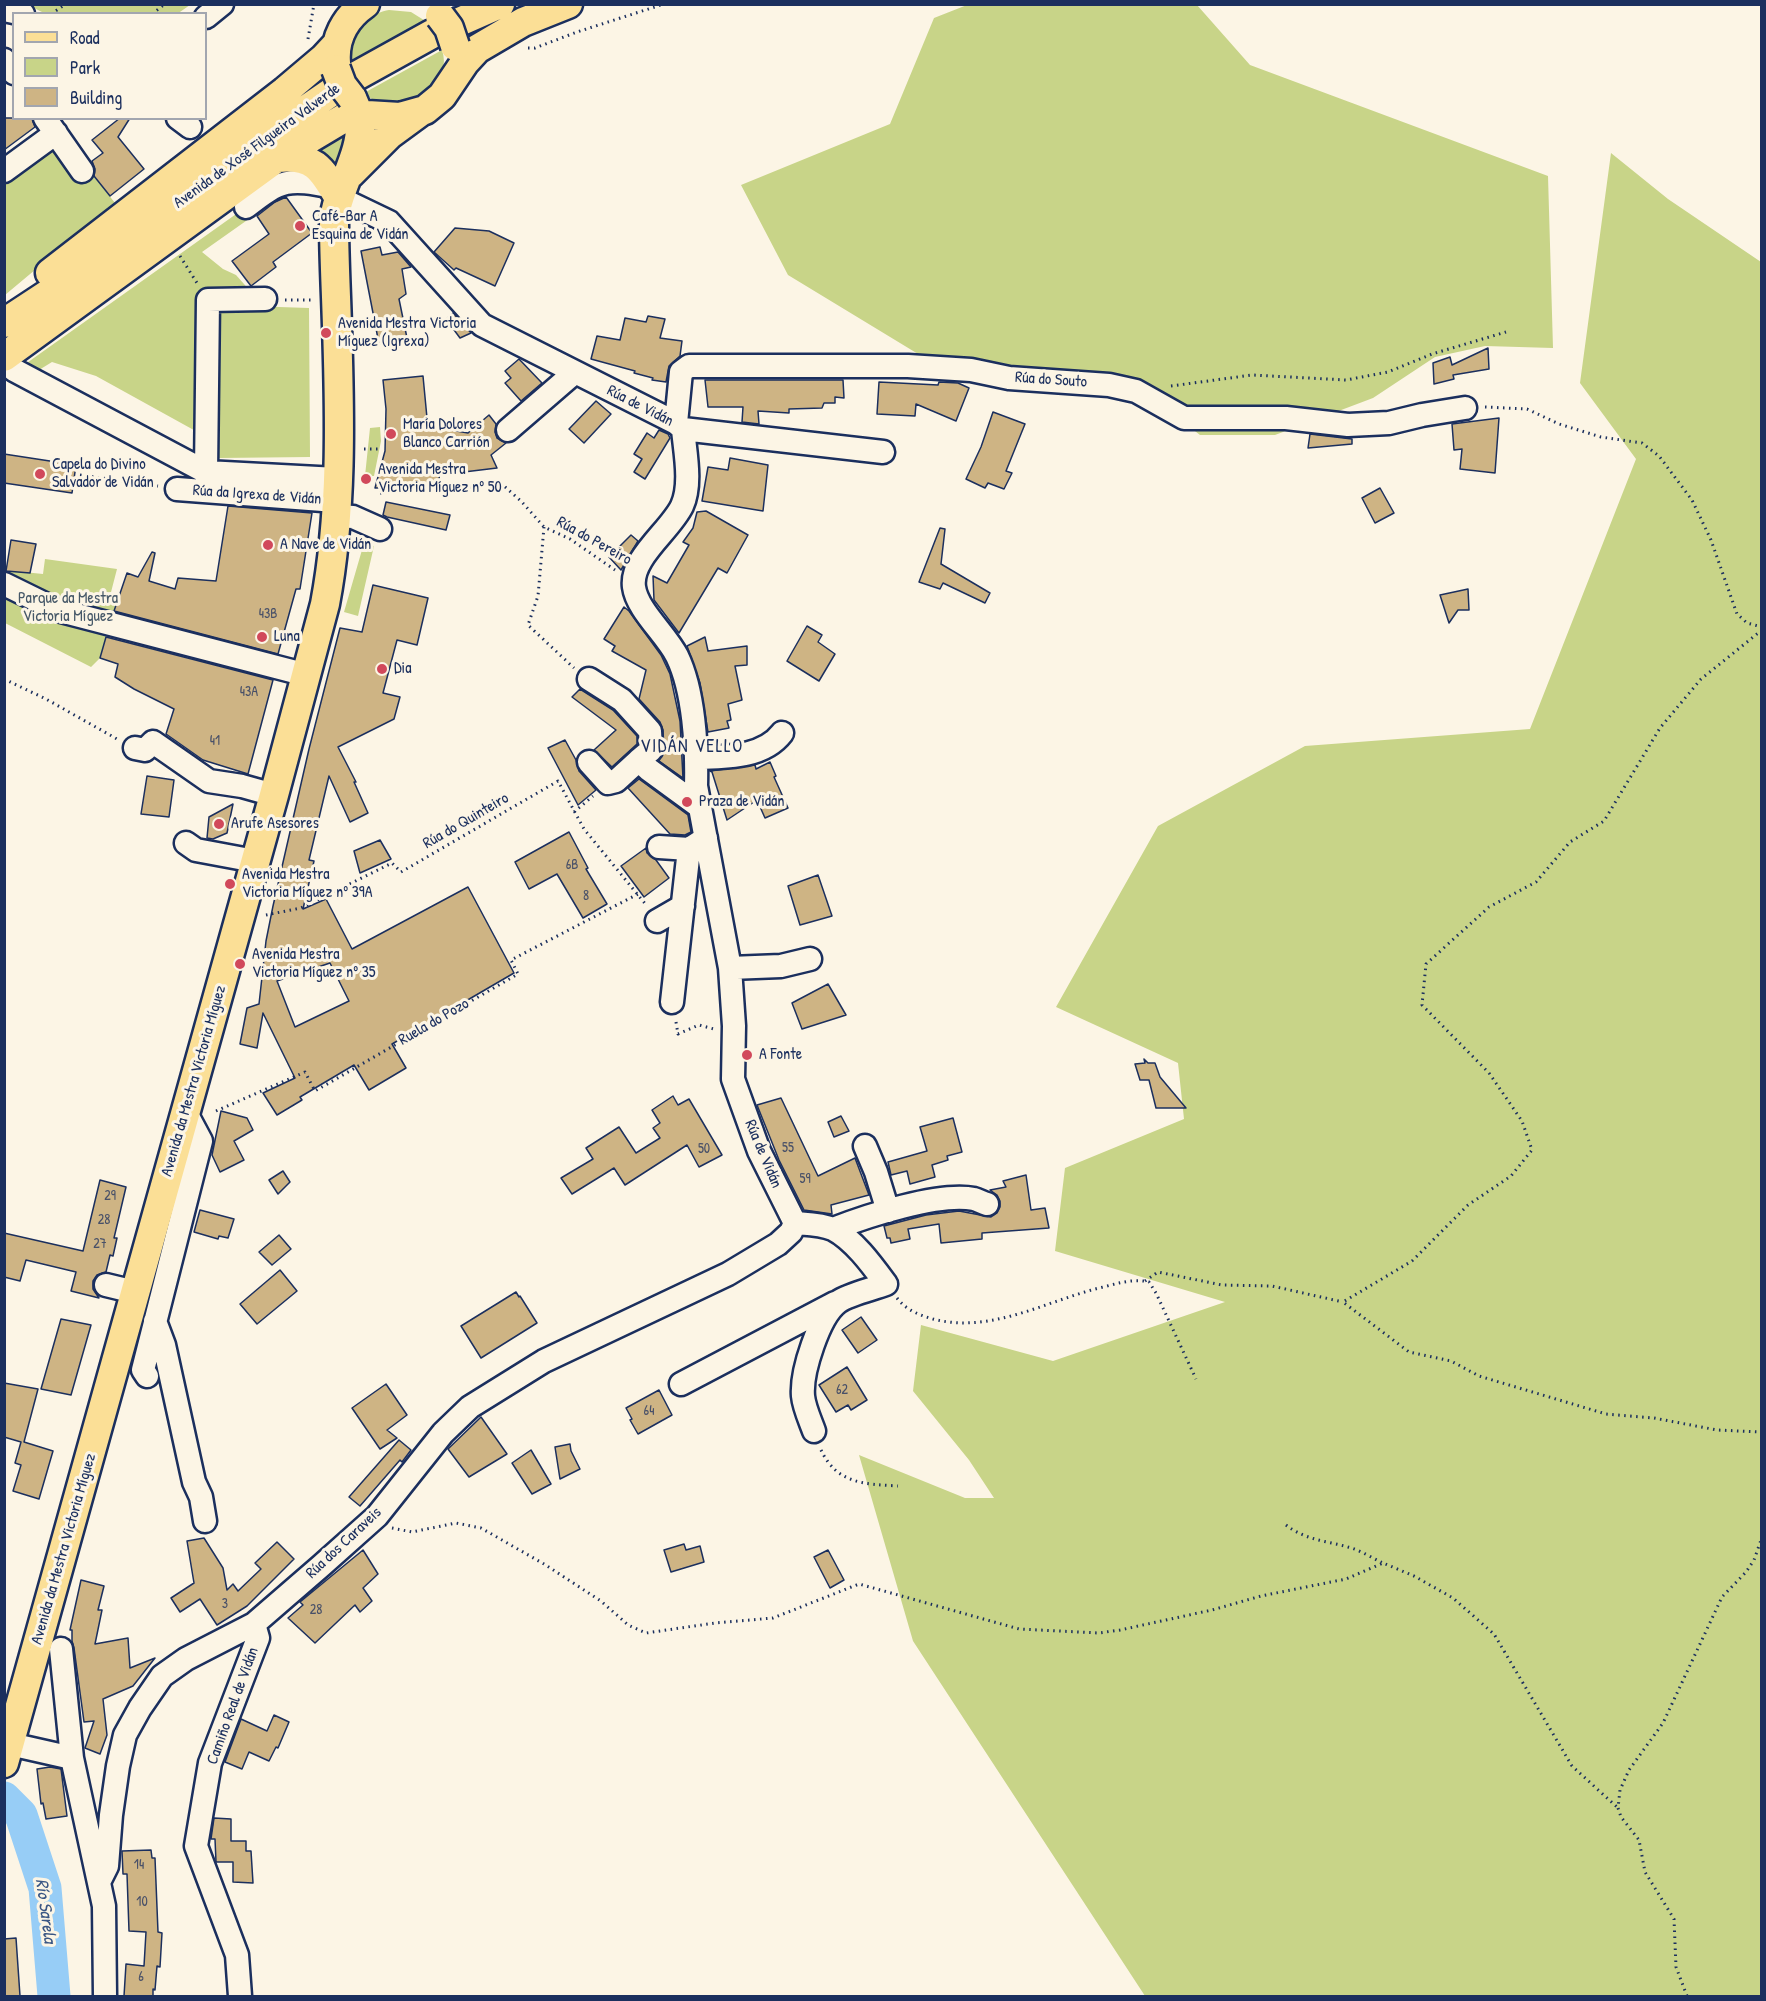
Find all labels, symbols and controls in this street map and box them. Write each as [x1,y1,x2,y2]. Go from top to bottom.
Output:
legend [12,12,207,120]
text: Road [70,25,100,50]
text: Park [70,55,100,80]
street label: Avenida de Xosé Filgueira Valverde [170,79,344,213]
text: Building [70,85,122,110]
place label: Café-Bar A Esquina de Vidán [312,207,408,245]
marker: Café-Bar A Esquina de Vidán [293,219,307,233]
place label: Avenida Mestra Victoria Míguez (Igrexa) [338,314,476,352]
marker: Avenida Mestra Victoria Míguez (Igrexa) [319,326,333,340]
street label: Rúa do Souto [1014,368,1088,392]
street label: Rúa de Vidán [603,381,677,431]
place label: María Dolores Blanco Carrión [403,415,490,453]
marker: María Dolores Blanco Carrión [384,427,398,441]
place label: Capela do Divino Salvador de Vidán [52,455,154,493]
place label: Avenida Mestra Victoria Míguez nº 50 [378,460,502,498]
marker: Capela do Divino Salvador de Vidán [33,467,47,481]
marker: Avenida Mestra Victoria Míguez nº 50 [359,472,373,486]
street label: Rúa da Igrexa de Vidán [192,481,322,509]
street label: Rúa do Pereiro [553,513,635,569]
place label: A Nave de Vidán [280,535,371,555]
marker: A Nave de Vidán [261,538,275,552]
park label: Parque da Mestra Victoria Míguez [18,589,118,627]
house number: 43B [259,606,277,622]
place label: Luna [274,627,300,647]
marker: Luna [255,630,269,644]
place label: Dia [394,659,411,679]
marker: Dia [375,662,389,676]
house number: 43A [240,684,258,700]
house number: 41 [210,733,220,749]
district label: VIDÁN VELLO [640,736,744,758]
street label: Rúa do Quinteiro [420,789,512,853]
place label: Praza de Vidán [699,792,785,812]
marker: Praza de Vidán [680,795,694,809]
place label: Arufe Asesores [231,814,319,834]
marker: Arufe Asesores [212,817,226,831]
house number: 6B [566,857,578,873]
place label: Avenida Mestra Victoria Míguez nº 39A [242,865,372,903]
marker: Avenida Mestra Victoria Míguez nº 39A [223,877,237,891]
house number: 8 [583,888,589,904]
place label: Avenida Mestra Victoria Míguez nº 35 [252,945,376,983]
marker: Avenida Mestra Victoria Míguez nº 35 [233,957,247,971]
street label: Avenida da Mestra Victoria Míguez [158,983,230,1179]
street label: Ruela do Pozo [395,994,473,1050]
place label: A Fonte [759,1045,802,1065]
marker: A Fonte [740,1048,754,1062]
street label: Rúa de Vidán [740,1117,786,1191]
house number: 55 [782,1140,794,1156]
house number: 50 [698,1141,710,1157]
house number: 59 [799,1171,811,1187]
house number: 29 [104,1188,116,1204]
house number: 28 [98,1212,110,1228]
house number: 27 [93,1236,107,1252]
house number: 62 [836,1382,848,1398]
house number: 64 [644,1403,654,1419]
street label: Avenida da Mestra Victoria Míguez [28,1451,100,1647]
street label: Rúa dos Caraveis [302,1503,386,1583]
house number: 3 [222,1596,228,1612]
house number: 28 [310,1602,322,1618]
street label: Camiño Real de Vidán [203,1645,263,1767]
house number: 14 [134,1857,144,1873]
water label: Río Sarela [30,1877,60,1945]
house number: 10 [136,1894,148,1910]
house number: 6 [138,1969,144,1985]

